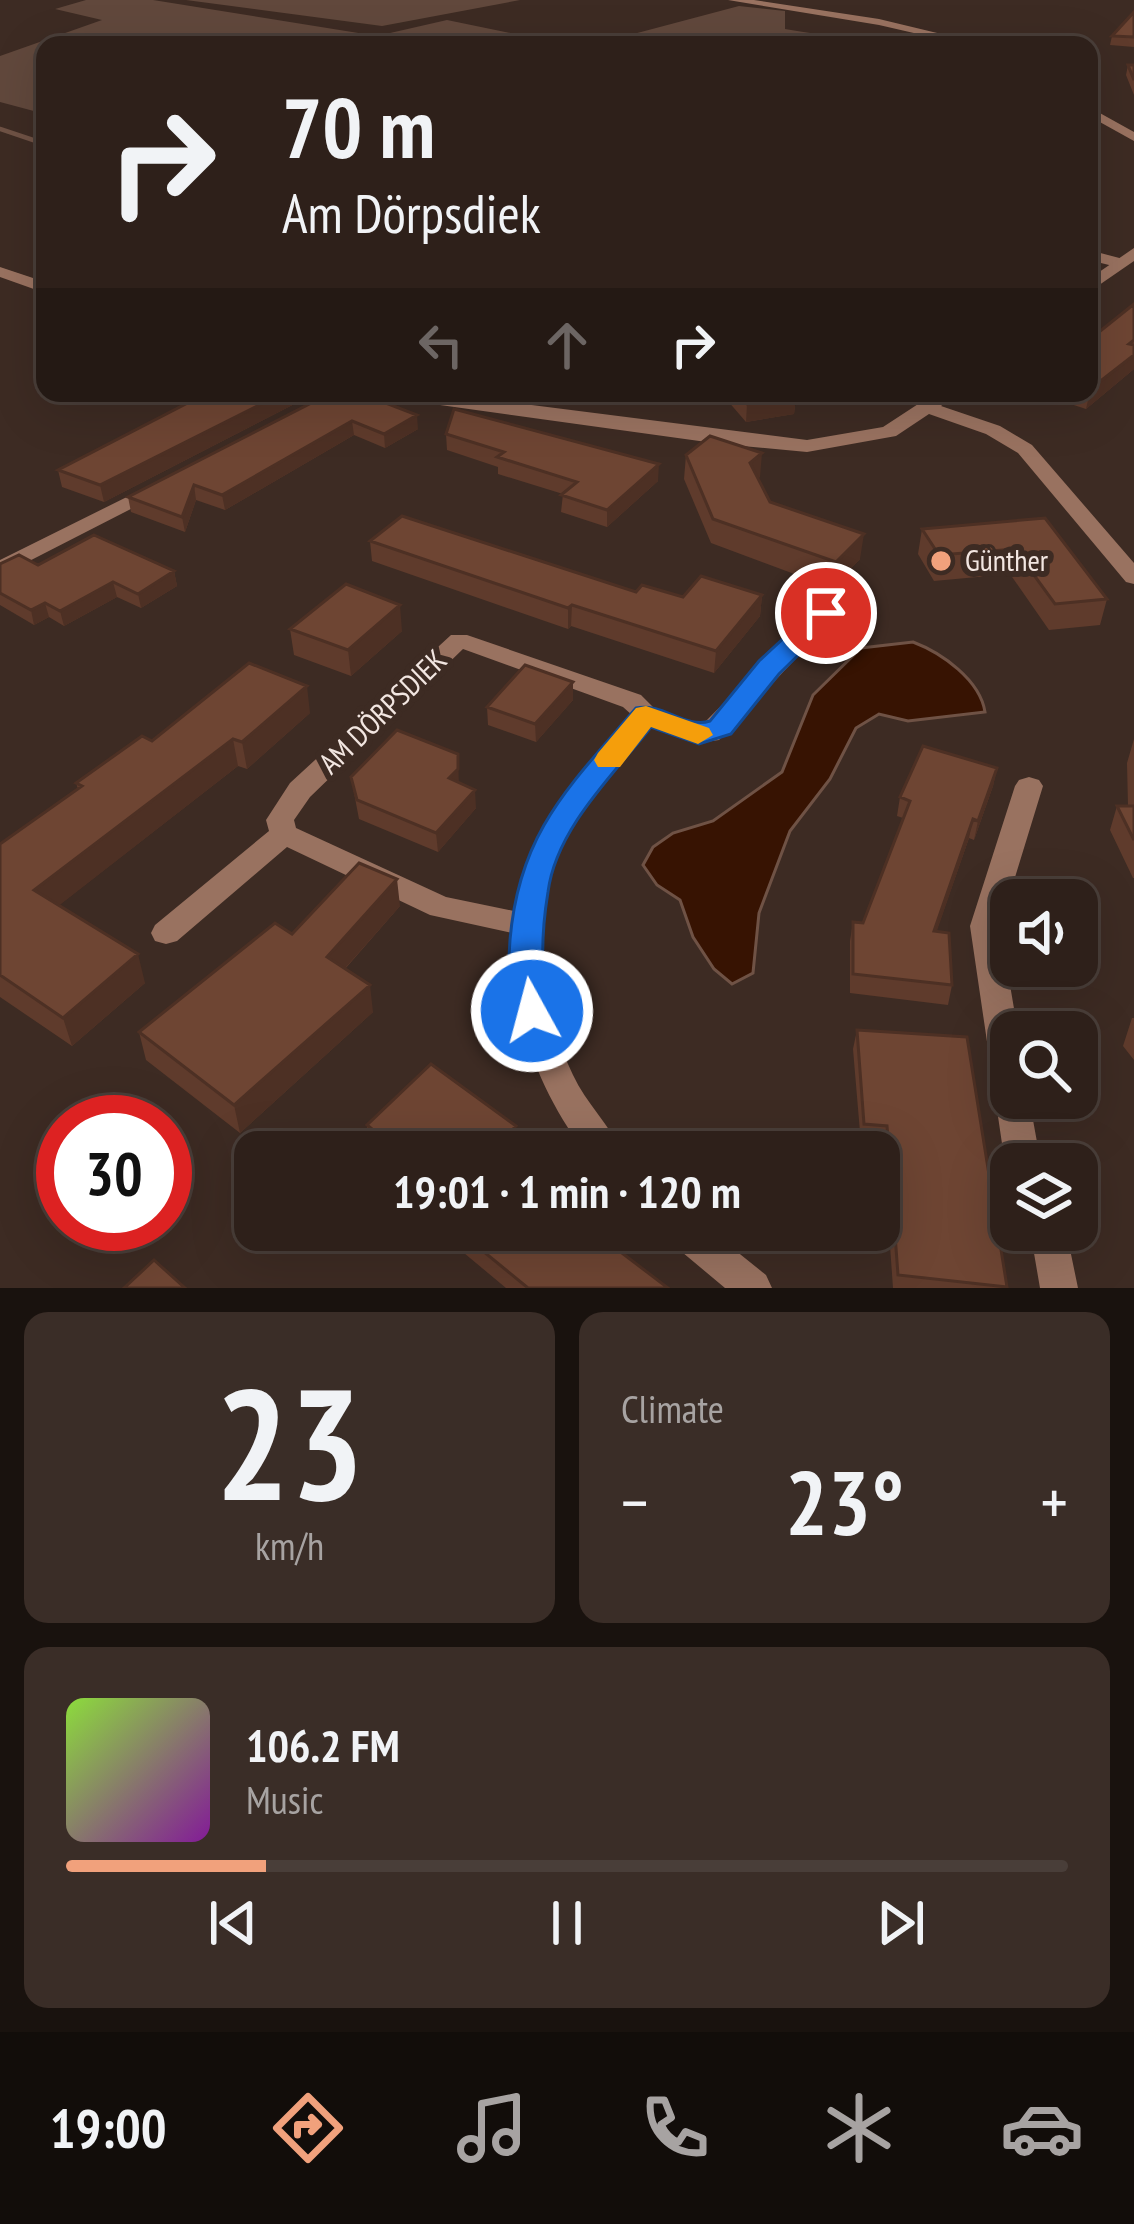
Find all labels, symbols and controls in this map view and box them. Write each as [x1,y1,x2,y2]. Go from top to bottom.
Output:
text: 70 m [282,72,435,181]
icon: right [84,84,240,240]
text: Am Dörpsdiek [282,178,541,248]
icon: left [408,312,474,378]
icon: ahead [534,312,600,378]
icon: right [660,312,726,378]
place label: Günther [965,540,1049,579]
marker: Günther [928,548,954,574]
pin [775,562,877,664]
icon: arrive [793,580,859,646]
street label: AM DÖRPSDIEK [310,640,454,782]
map controls [990,879,1098,1251]
button: sound [990,879,1098,987]
position arrow [469,948,595,1074]
button: search [990,1011,1098,1119]
speed limit sign: 30 [36,1095,192,1251]
button: layers [990,1143,1098,1251]
text: 19:01 · 1 min · 120 m [393,1162,741,1220]
text: 23 [215,1341,364,1543]
text: Climate [621,1383,724,1434]
text: 23° [785,1443,904,1560]
text: − [621,1459,648,1544]
text: + [1041,1459,1068,1544]
text: km/h [255,1520,324,1571]
text: 106.2 FM [246,1716,400,1774]
text: Music [246,1774,323,1825]
icon: previous [200,1890,266,1956]
icon: pause [534,1890,600,1956]
icon: next [868,1890,934,1956]
icon: directions [266,2086,350,2170]
icon: music [450,2086,534,2170]
icon: phone [633,2086,717,2170]
icon: climate [817,2086,901,2170]
icon: car [1000,2086,1084,2170]
text: 19:00 [50,2093,167,2163]

